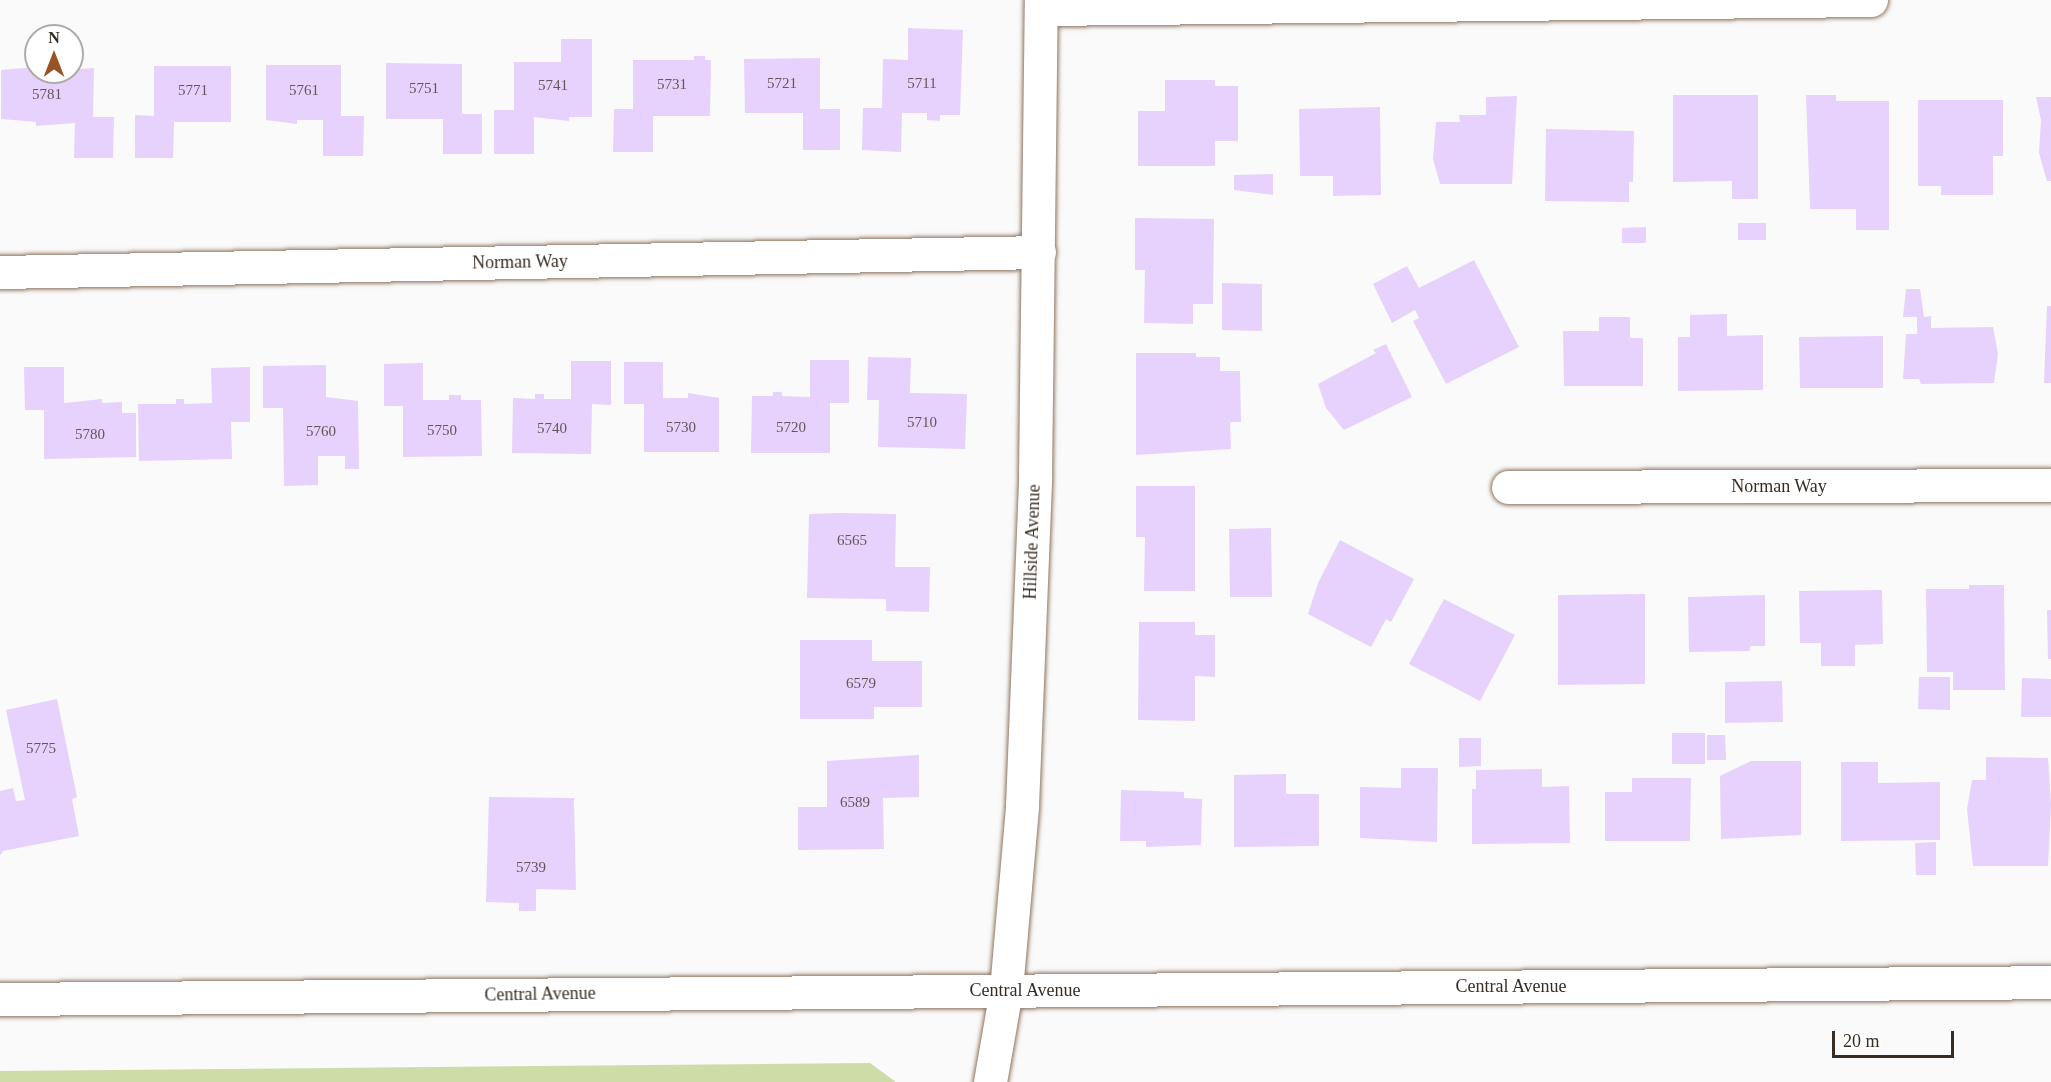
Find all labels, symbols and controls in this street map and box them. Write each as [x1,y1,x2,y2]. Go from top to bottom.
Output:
north arrow [24,24,84,84]
text: N [48,29,60,46]
house number: 5721 [767,75,797,93]
house number: 5711 [907,75,937,93]
house number: 5731 [657,76,687,94]
house number: 5741 [538,77,568,95]
house number: 5751 [409,80,439,98]
house number: 5771 [178,82,208,100]
house number: 5761 [289,82,319,100]
house number: 5781 [32,86,62,104]
street label: Norman Way [472,250,568,274]
house number: 5710 [907,414,937,432]
house number: 5730 [666,419,696,437]
house number: 5720 [776,419,806,437]
house number: 5740 [537,420,567,438]
house number: 5750 [427,422,457,440]
house number: 5760 [306,423,336,441]
house number: 5780 [75,426,105,444]
street label: Norman Way [1731,475,1827,497]
street label: Hillside Avenue [1019,484,1045,600]
house number: 6565 [837,532,867,550]
house number: 6579 [846,675,876,693]
house number: 5775 [26,740,56,758]
house number: 6589 [840,794,870,812]
house number: 5739 [516,859,546,877]
street label: Central Avenue [1455,975,1567,997]
street label: Central Avenue [969,979,1081,1001]
street label: Central Avenue [484,982,596,1006]
scale bar [1835,1019,1956,1057]
text: 20 m [1843,1031,1880,1051]

